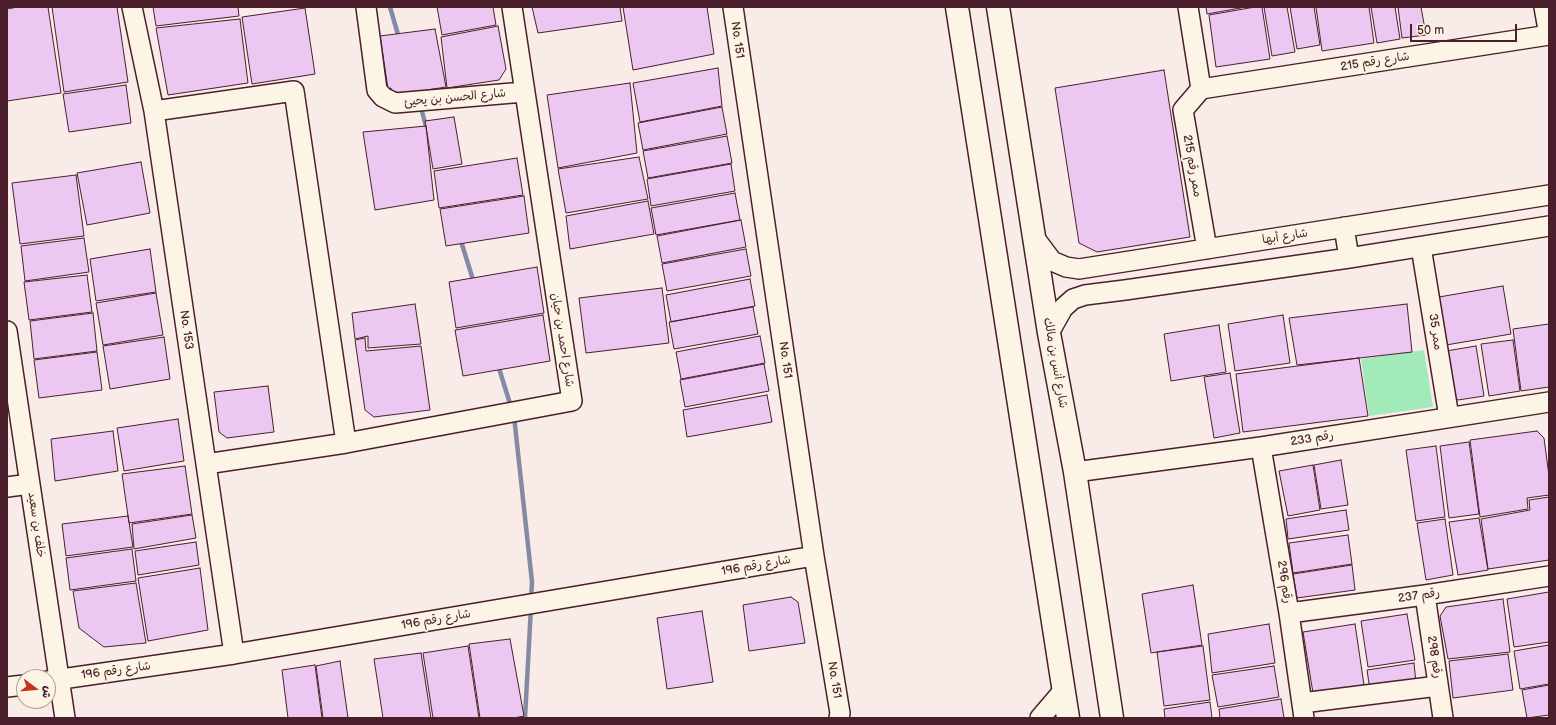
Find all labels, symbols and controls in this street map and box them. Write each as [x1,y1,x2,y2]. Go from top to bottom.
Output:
scale bar [1412,16,1519,42]
street label: No. 151 [727,21,747,59]
text: 50 m [1417,23,1444,38]
street label: شارع رقم 215 [1340,49,1410,75]
street label: شارع الحسن بن يحيئ [403,86,507,110]
street label: ممر رقم 215 [1179,134,1205,198]
street label: شارع أبها [1261,226,1309,248]
street label: شارع احمد بن حيان [547,292,577,388]
street label: No. 153 [176,309,196,351]
street label: ممر 35 [1425,313,1445,351]
street label: شارع أنس بن مالك [1040,317,1070,409]
street label: No. 151 [775,341,795,379]
street label: رقم 233 [1289,428,1335,450]
street label: خلف بن سعيد [24,491,48,559]
street label: شارع رقم 196 [720,553,792,579]
street label: رقم 296 [1274,559,1294,605]
street label: رقم 237 [1397,586,1441,606]
street label: شارع رقم 196 [400,607,472,633]
street label: رقم 298 [1424,635,1444,679]
street label: شارع رقم 196 [80,659,152,683]
street label: No. 151 [824,661,844,699]
north arrow [16,669,56,709]
text: ش [39,685,55,700]

